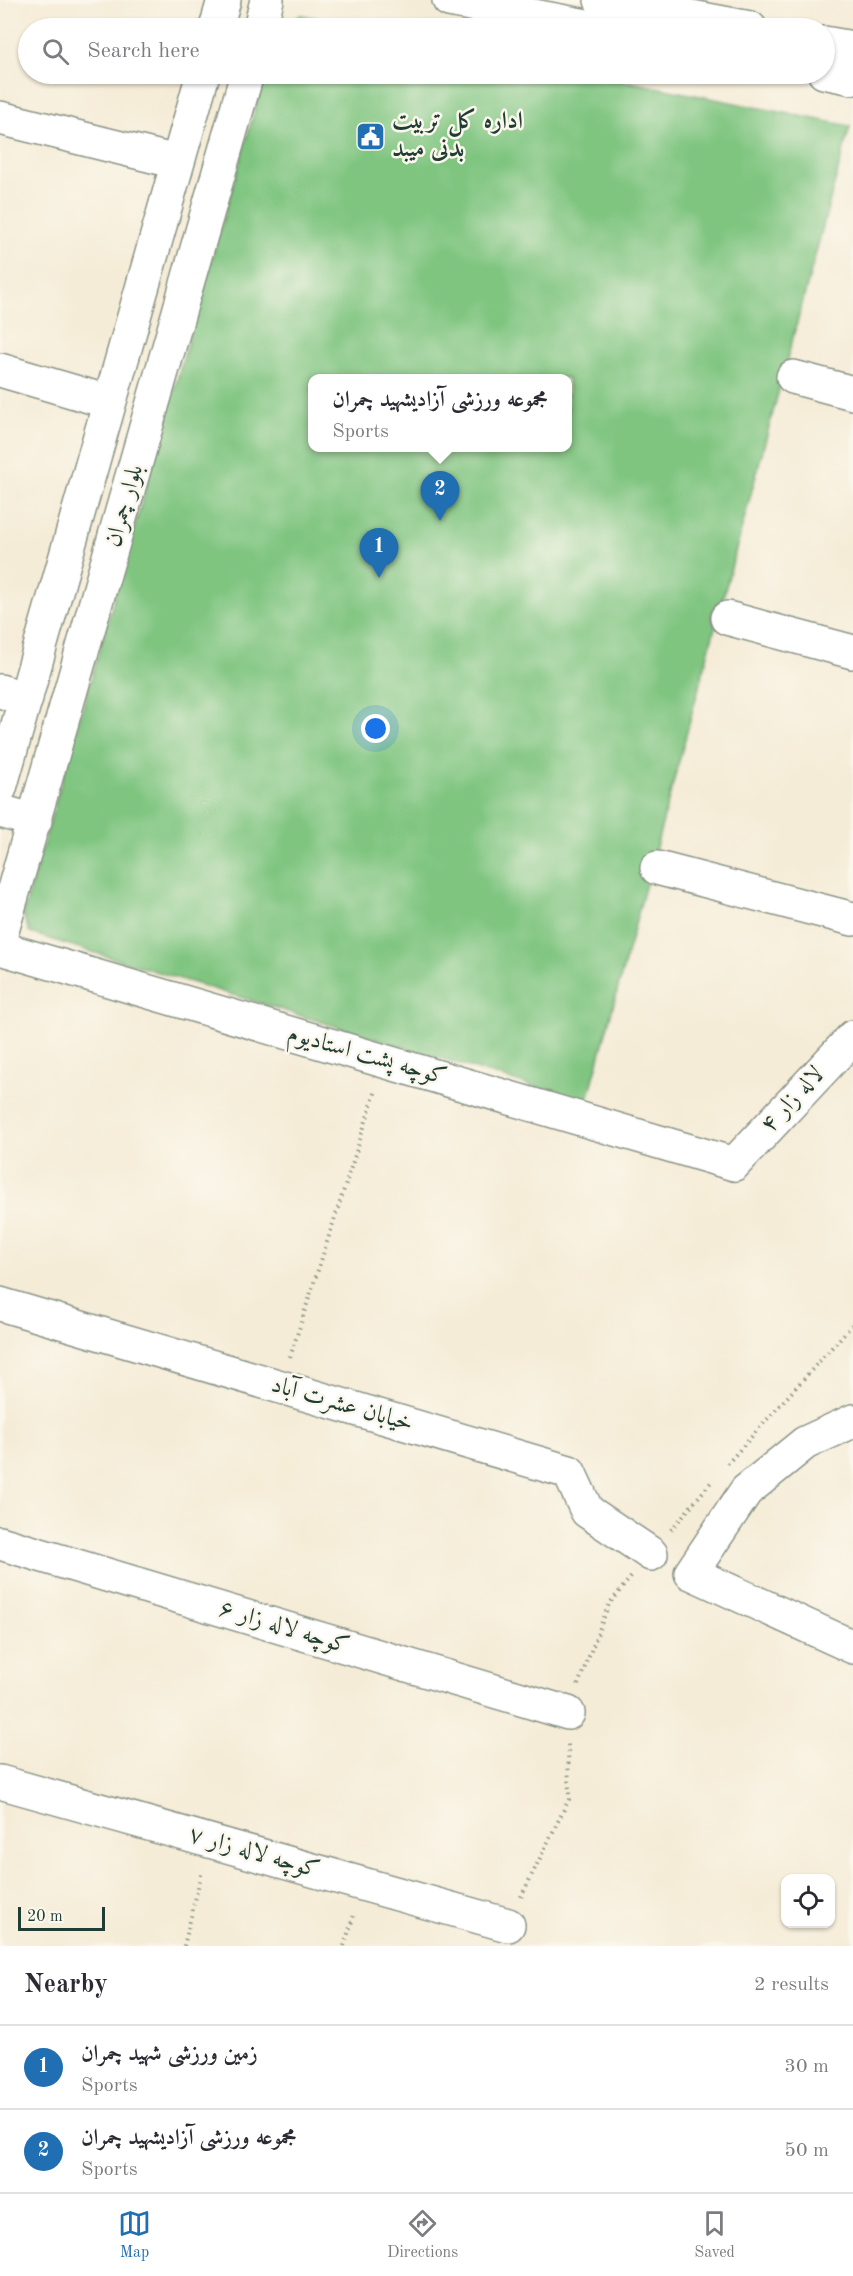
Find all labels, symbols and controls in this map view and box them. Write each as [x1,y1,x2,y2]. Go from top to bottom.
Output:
search box [18,18,835,84]
icon: search [39,35,72,68]
text: Search here [87,40,200,62]
place label: اداره کل تربیت بدنی میبد [392,107,523,162]
public building icon: اداره کل تربیت بدنی میبد [355,120,387,152]
popup [308,374,572,452]
text: مجموعه ورزشی آزادیشهید چمران [332,389,548,411]
text: Sports [332,422,389,442]
street label: بلوار چمران [102,462,149,550]
pin: 2 [420,472,460,521]
pin: 1 [360,528,398,578]
your location [361,714,390,743]
street label: کوچه پشت استادیوم [283,1021,449,1097]
street label: لاله زار ۴ [757,1062,829,1138]
street label: خیابان عشرت آباد [268,1369,417,1439]
street label: کوچه لاله زار ۶ [215,1596,352,1662]
street label: کوچه لاله زار ۷ [185,1822,322,1886]
map controls [781,1874,835,1928]
button: locate [781,1874,835,1928]
scale bar [18,1904,105,1932]
text: 20 m [27,1909,63,1925]
text: Nearby [24,1972,108,1998]
text: 2 results [754,1975,829,1995]
text: زمین ورزشی شهید چمران [81,2043,258,2065]
text: 1 [38,2057,49,2077]
text: 30 m [784,2057,829,2077]
text: Sports [81,2076,138,2096]
text: مجموعه ورزشی آزادیشهید چمران [81,2127,296,2149]
text: 2 [38,2141,49,2161]
text: 50 m [784,2141,829,2161]
text: Sports [81,2160,138,2180]
tab: Map [118,2207,151,2263]
tab: Directions [387,2207,458,2263]
tab: Saved [694,2207,735,2263]

